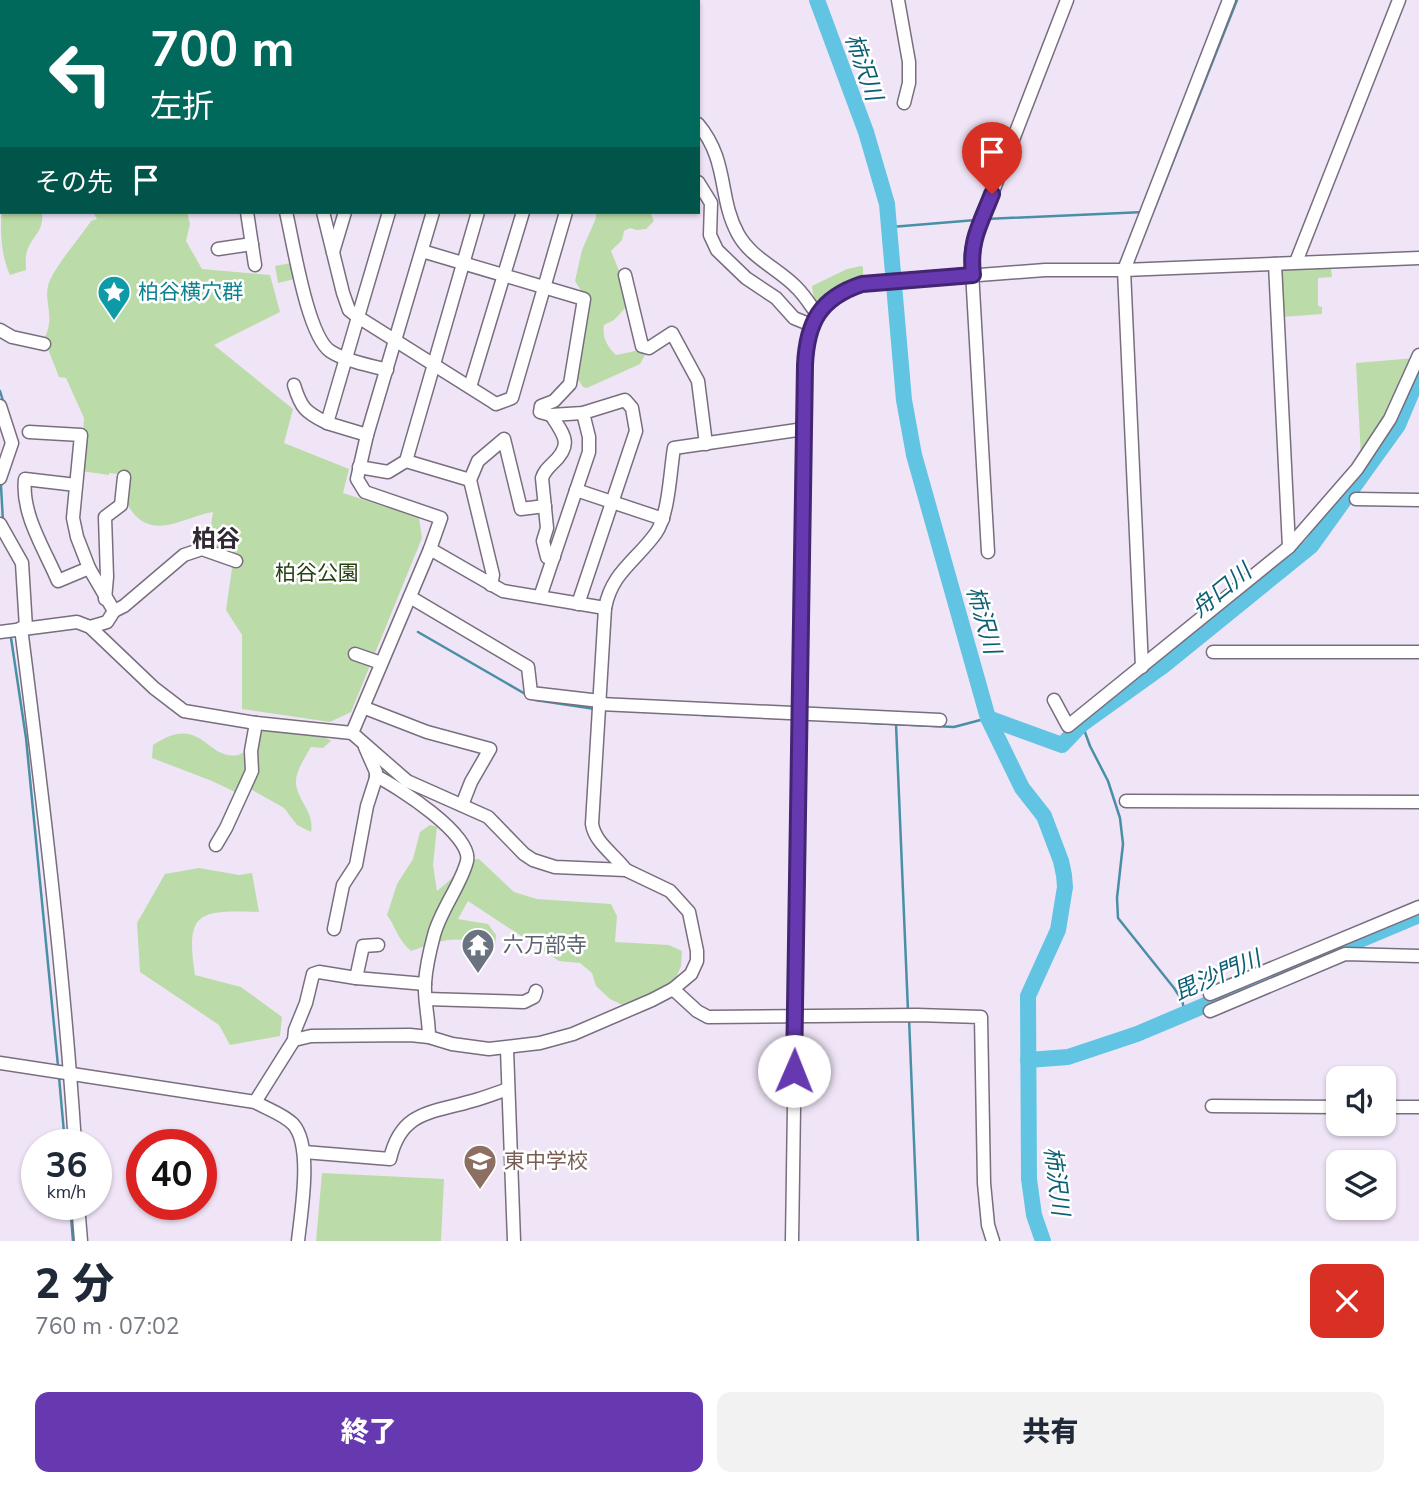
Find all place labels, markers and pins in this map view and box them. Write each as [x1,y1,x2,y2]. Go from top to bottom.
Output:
pin [962,122,1022,194]
place icon: 柏谷横穴群 [95,273,133,322]
place label: 柏谷横穴群 [138,278,243,306]
temple icon: 六万部寺 [459,926,497,975]
place label: 六万部寺 [503,931,587,959]
school or university icon: 東中学校 [461,1142,499,1191]
place label: 東中学校 [504,1147,588,1175]

